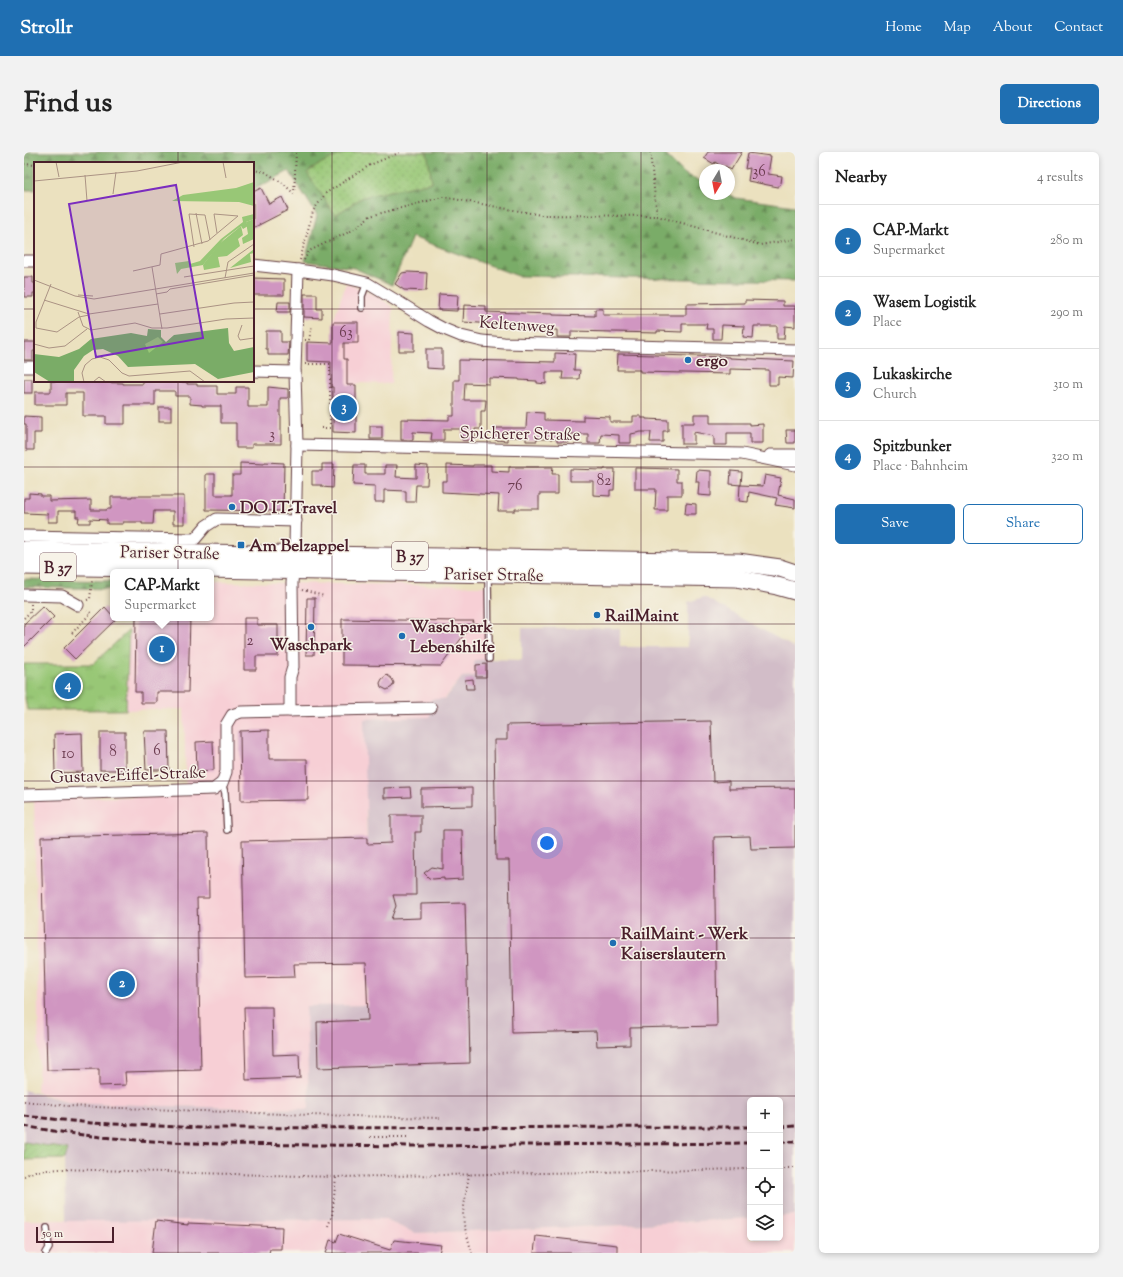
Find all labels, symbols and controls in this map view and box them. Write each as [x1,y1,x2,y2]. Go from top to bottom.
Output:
text: Strollr [20,15,73,42]
text: Home [885,18,922,38]
text: Map [944,18,971,38]
text: About [993,18,1032,38]
text: Contact [1054,18,1103,38]
text: Find us [24,84,112,124]
button: Directions [1000,84,1099,124]
inset map [34,162,254,382]
house number: 36 [752,162,766,183]
north arrow [699,164,735,200]
text: Nearby [835,166,887,190]
text: 4 results [1037,169,1083,187]
text: CAP-Markt [873,221,949,242]
text: 1 [846,232,850,250]
text: 280 m [1050,232,1083,250]
text: Supermarket [873,242,945,260]
text: Wasem Logistik [873,293,976,314]
text: 2 [845,304,851,322]
text: 290 m [1050,304,1083,322]
street label: Keltenweg [478,311,555,341]
text: Place [873,314,902,332]
house number: 63 [339,323,353,344]
place label: ergo [696,350,728,374]
marker: ergo [683,355,693,365]
text: Lukaskirche [873,365,952,386]
text: 3 [845,376,851,394]
text: 310 m [1053,376,1083,394]
text: Church [873,386,917,404]
pin: 3 [331,393,357,423]
street label: Spicherer Straße [459,422,581,448]
house number: 3 [269,425,275,446]
text: Spitzbunker [873,437,951,458]
text: 4 [845,448,851,466]
text: 320 m [1051,448,1083,466]
text: Place · Bahnheim [873,458,968,476]
house number: 82 [597,471,611,492]
house number: 76 [508,476,522,497]
place label: DO IT-Travel [240,497,338,521]
marker: DO IT-Travel [227,502,237,512]
button: Save [835,504,955,544]
button: Share [963,504,1083,544]
place label: Am Belzappel [249,535,349,559]
marker: Am Belzappel [236,540,246,550]
street label: Pariser Straße [120,541,220,567]
road number: B 37 [392,542,428,570]
road number: B 37 [40,553,76,581]
street label: Pariser Straße [444,563,544,589]
popup [110,569,214,621]
text: CAP-Markt [124,576,200,597]
text: Supermarket [124,597,196,615]
place label: RailMaint [605,605,679,629]
marker: RailMaint [592,610,602,620]
place label: Waschpark Lebenshilfe [410,616,495,660]
marker: Waschpark [306,622,316,632]
house number: 2 [246,631,254,652]
marker: Waschpark Lebenshilfe [397,631,407,641]
pin: 1 [149,634,175,664]
place label: Waschpark [270,634,353,658]
pin: 4 [55,671,81,701]
house number: 6 [153,741,161,762]
house number: 8 [109,742,117,763]
house number: 10 [62,744,75,765]
street label: Gustave-Eiffel-Straße [50,761,207,791]
your location [537,833,557,853]
place label: RailMaint - Werk Kaiserslautern [621,923,749,967]
marker: RailMaint - Werk Kaiserslautern [608,938,618,948]
pin: 2 [109,969,135,999]
map controls [747,1097,783,1241]
button: + [747,1097,783,1133]
button: − [747,1133,783,1169]
button: locate [747,1169,783,1205]
button: layers [747,1205,783,1241]
scale bar [36,1225,114,1244]
text: 50 m [42,1226,63,1242]

